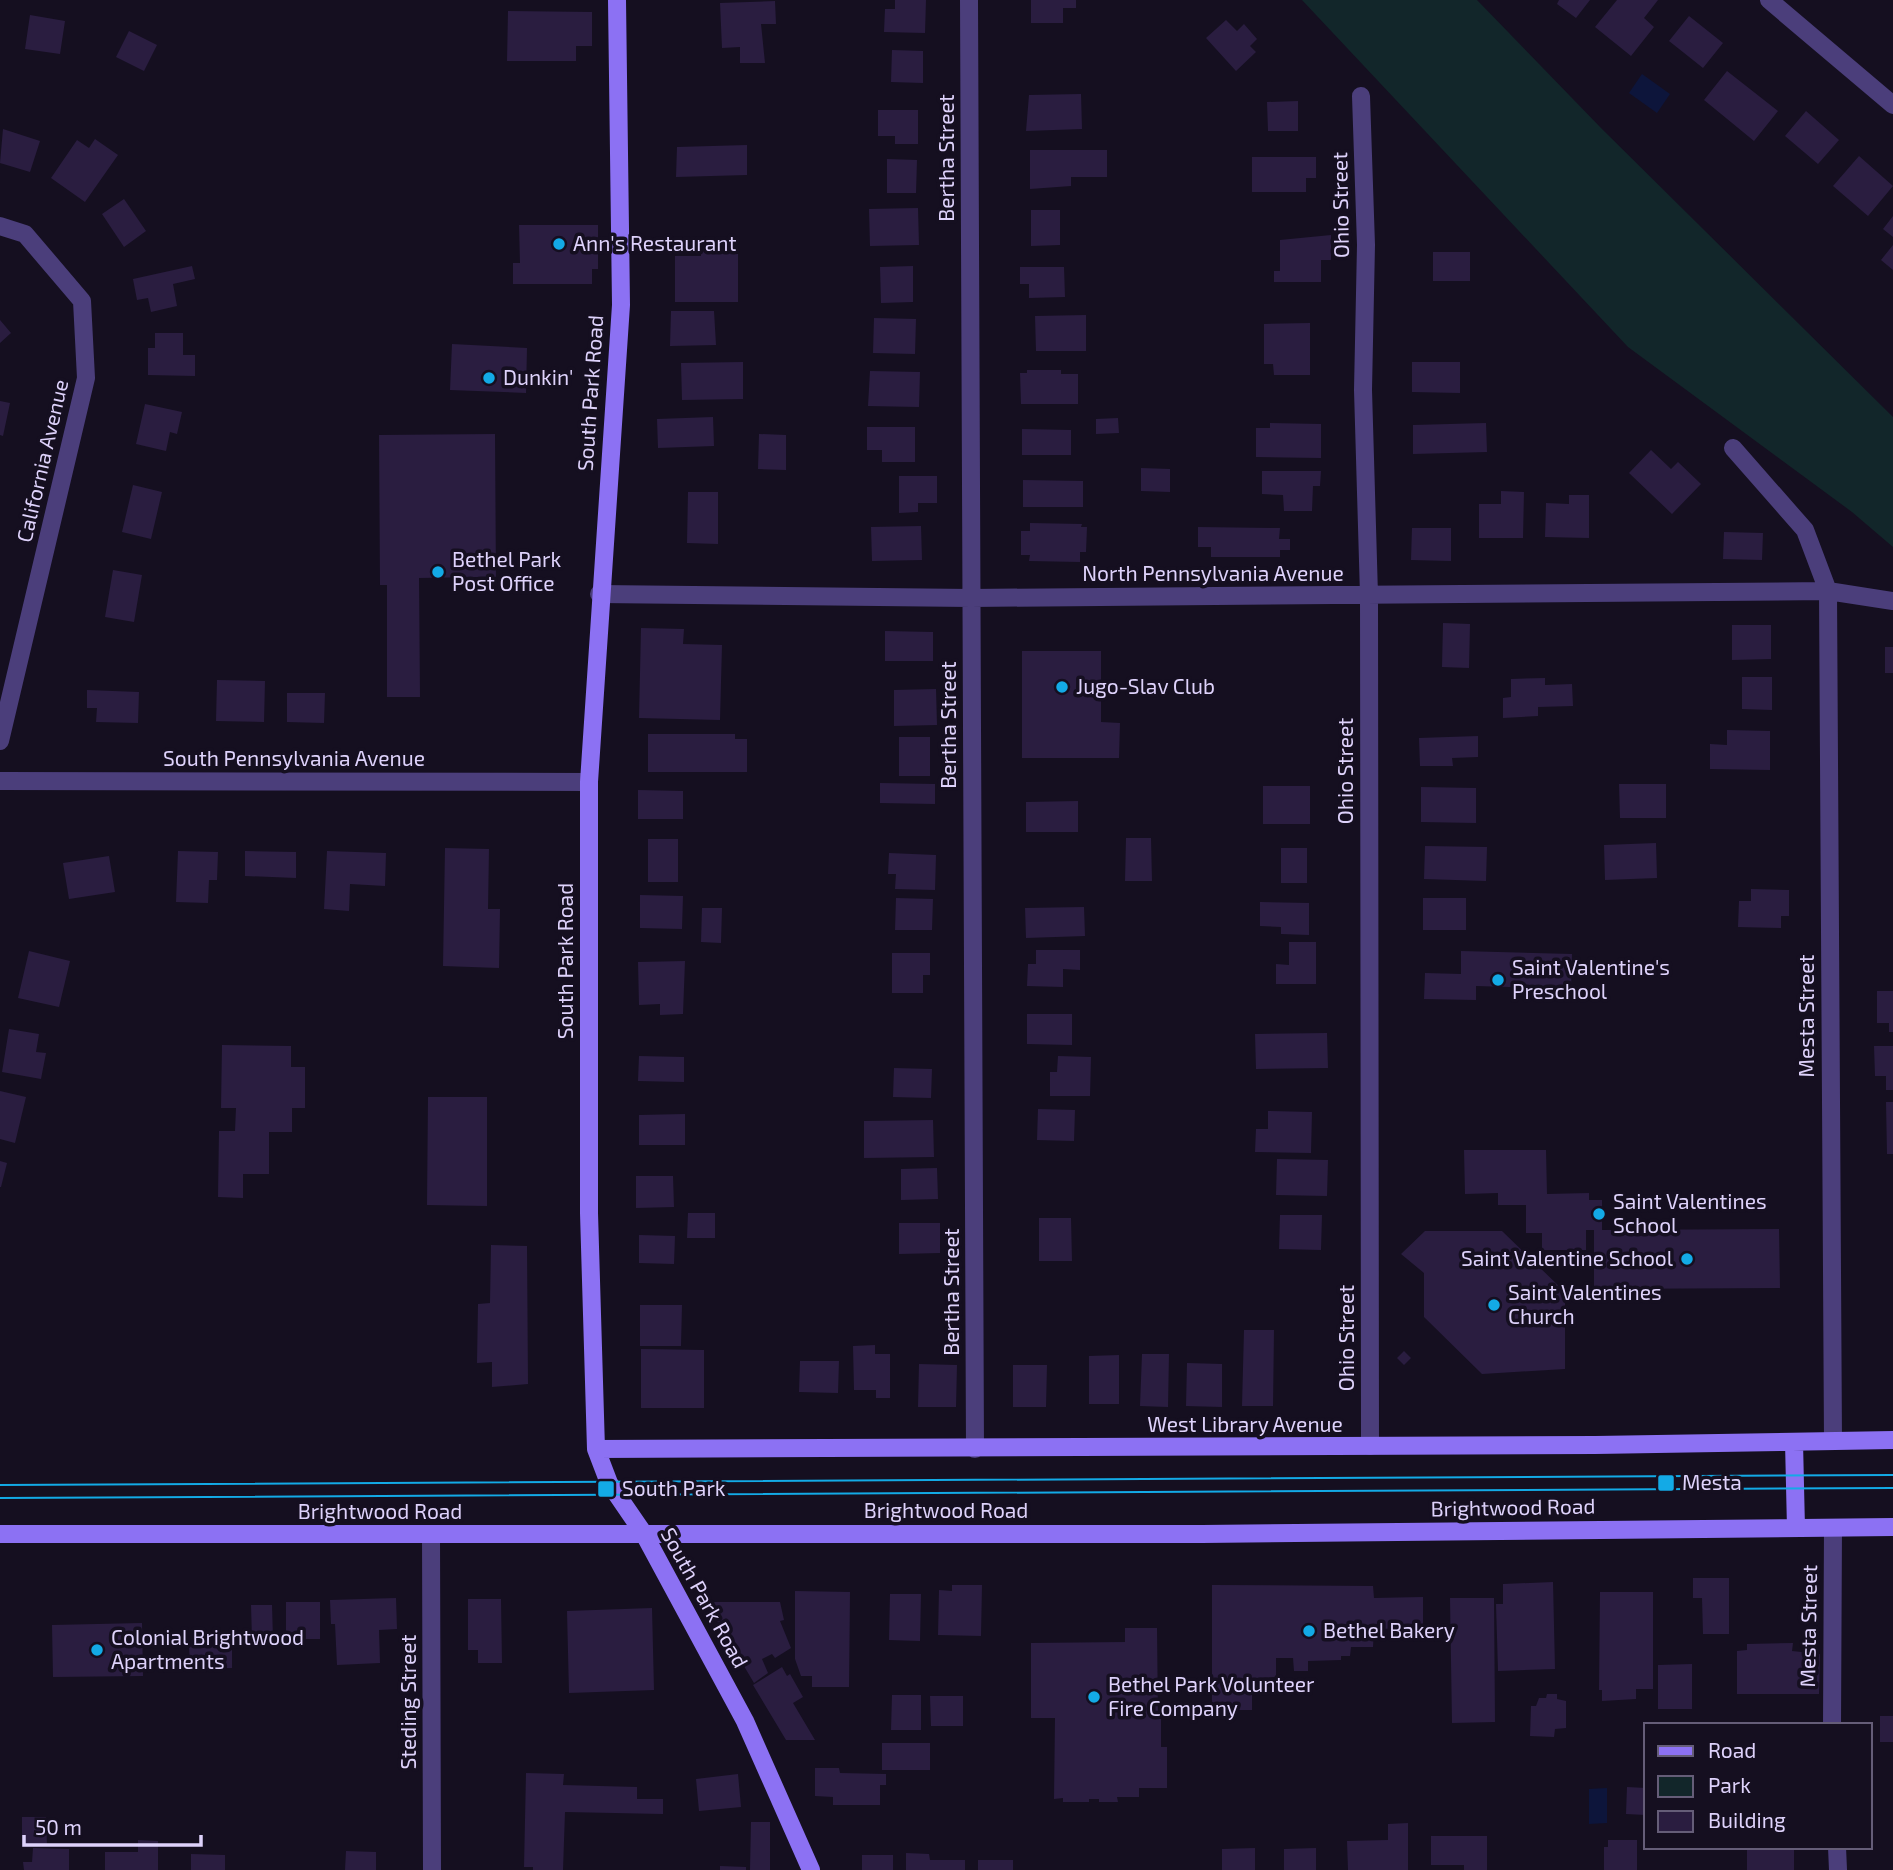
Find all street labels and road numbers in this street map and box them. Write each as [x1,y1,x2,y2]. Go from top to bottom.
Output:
street label: Bertha Street [933,94,958,222]
street label: Ohio Street [1326,152,1353,258]
street label: South Park Road [572,314,607,472]
street label: California Avenue [11,377,72,545]
street label: North Pennsylvania Avenue [1082,560,1344,585]
street label: Bertha Street [935,661,960,789]
street label: Ohio Street [1332,718,1357,824]
street label: South Pennsylvania Avenue [163,745,425,770]
street label: South Park Road [552,883,577,1039]
street label: Mesta Street [1793,955,1818,1077]
street label: Bertha Street [938,1228,963,1356]
street label: Ohio Street [1333,1285,1358,1391]
street label: West Library Avenue [1147,1411,1343,1436]
street label: Brightwood Road [1430,1493,1596,1520]
street label: Brightwood Road [864,1497,1028,1522]
street label: Brightwood Road [298,1498,462,1523]
street label: South Park Road [656,1523,754,1672]
street label: Mesta Street [1794,1564,1821,1688]
street label: Steding Street [395,1634,420,1770]

